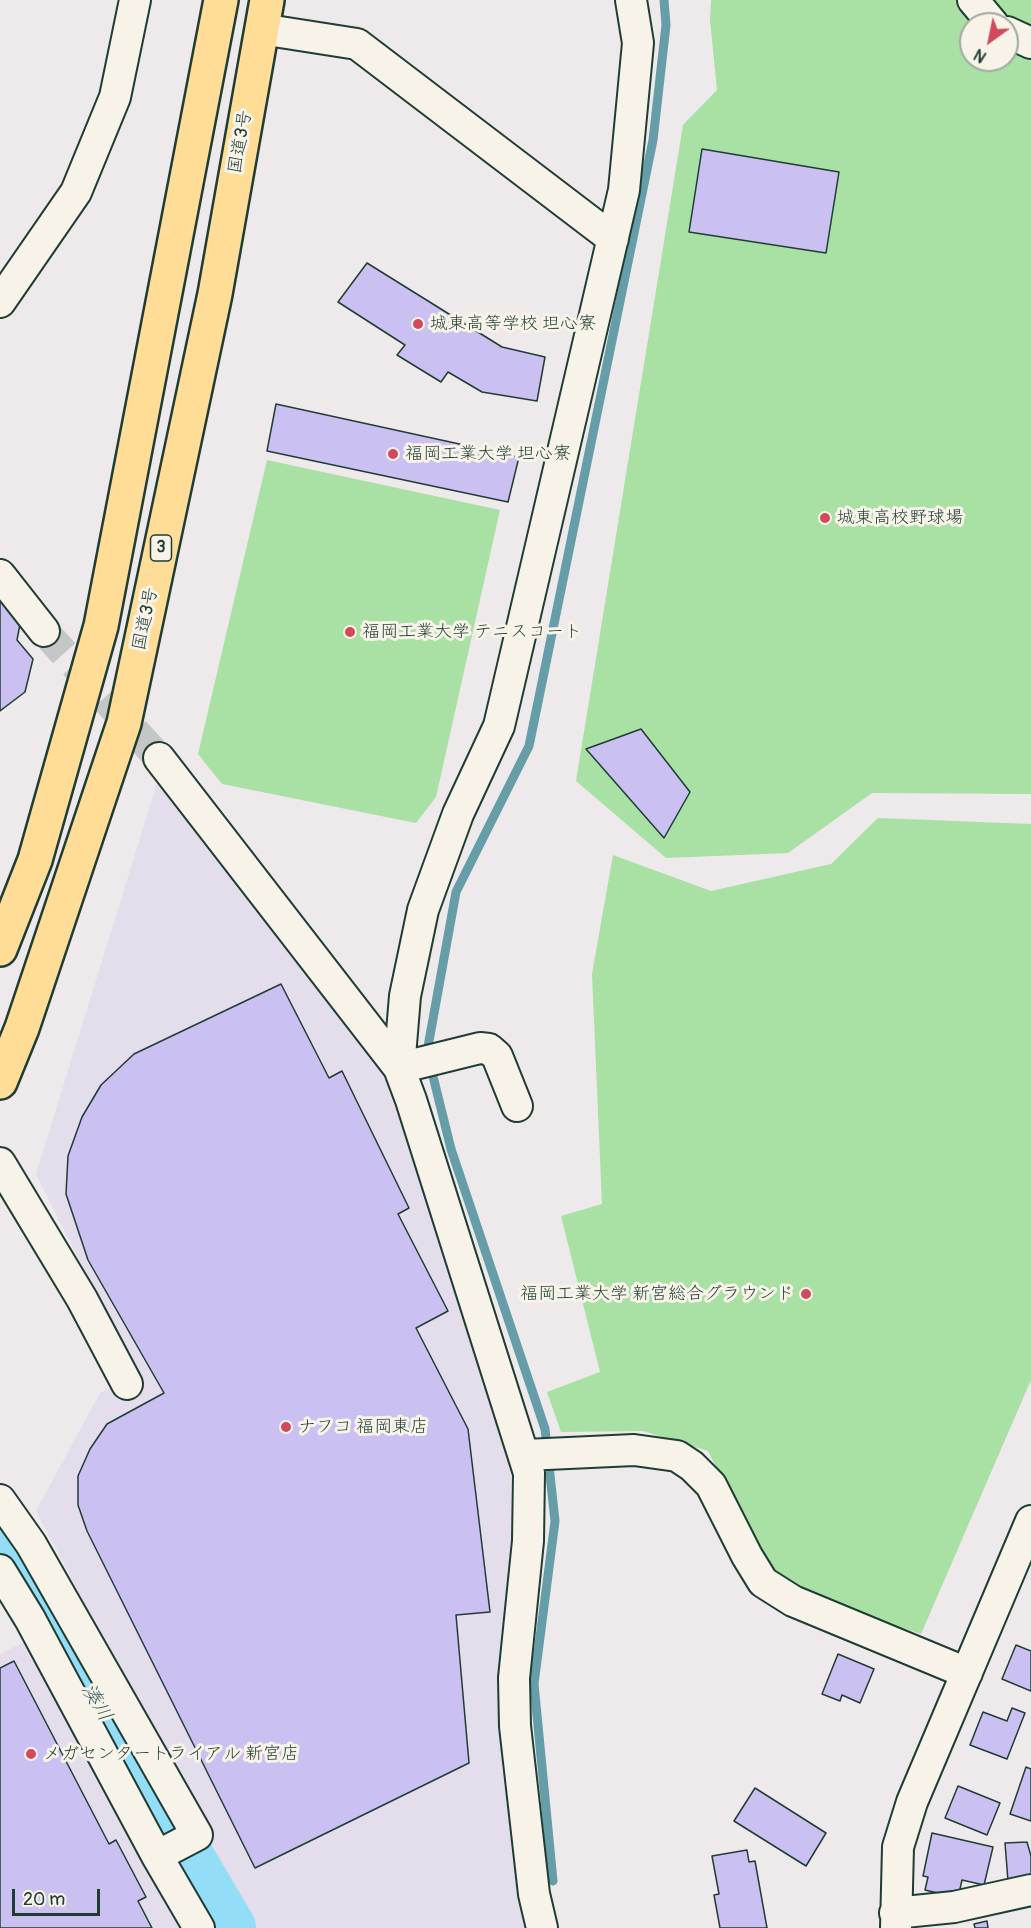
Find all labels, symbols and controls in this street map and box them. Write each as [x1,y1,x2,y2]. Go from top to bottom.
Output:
north arrow [959,12,1019,72]
text: N [970,44,990,67]
street label: 国道3号 [225,109,257,175]
place label: 城東高等学校 坦心寮 [430,313,596,335]
marker: 城東高等学校 坦心寮 [411,317,425,331]
place label: 福岡工業大学 坦心寮 [405,443,571,465]
marker: 福岡工業大学 坦心寮 [386,447,400,461]
place label: 城東高校野球場 [837,507,963,529]
marker: 城東高校野球場 [818,511,832,525]
road number: 3 [150,535,172,561]
street label: 国道3号 [129,585,163,653]
place label: 福岡工業大学 テニスコート [362,621,582,643]
marker: 福岡工業大学 テニスコート [343,625,357,639]
place label: 福岡工業大学 新宮総合グラウンド [520,1283,794,1305]
marker: 福岡工業大学 新宮総合グラウンド [799,1287,813,1301]
place label: ナフコ 福岡東店 [298,1416,428,1438]
marker: ナフコ 福岡東店 [279,1420,293,1434]
water label: 湊川 [75,1680,117,1726]
place label: メガセンタートライアル 新宮店 [43,1743,299,1765]
marker: メガセンタートライアル 新宮店 [24,1747,38,1761]
scale bar [15,1877,104,1915]
text: 20 m [23,1888,65,1911]

